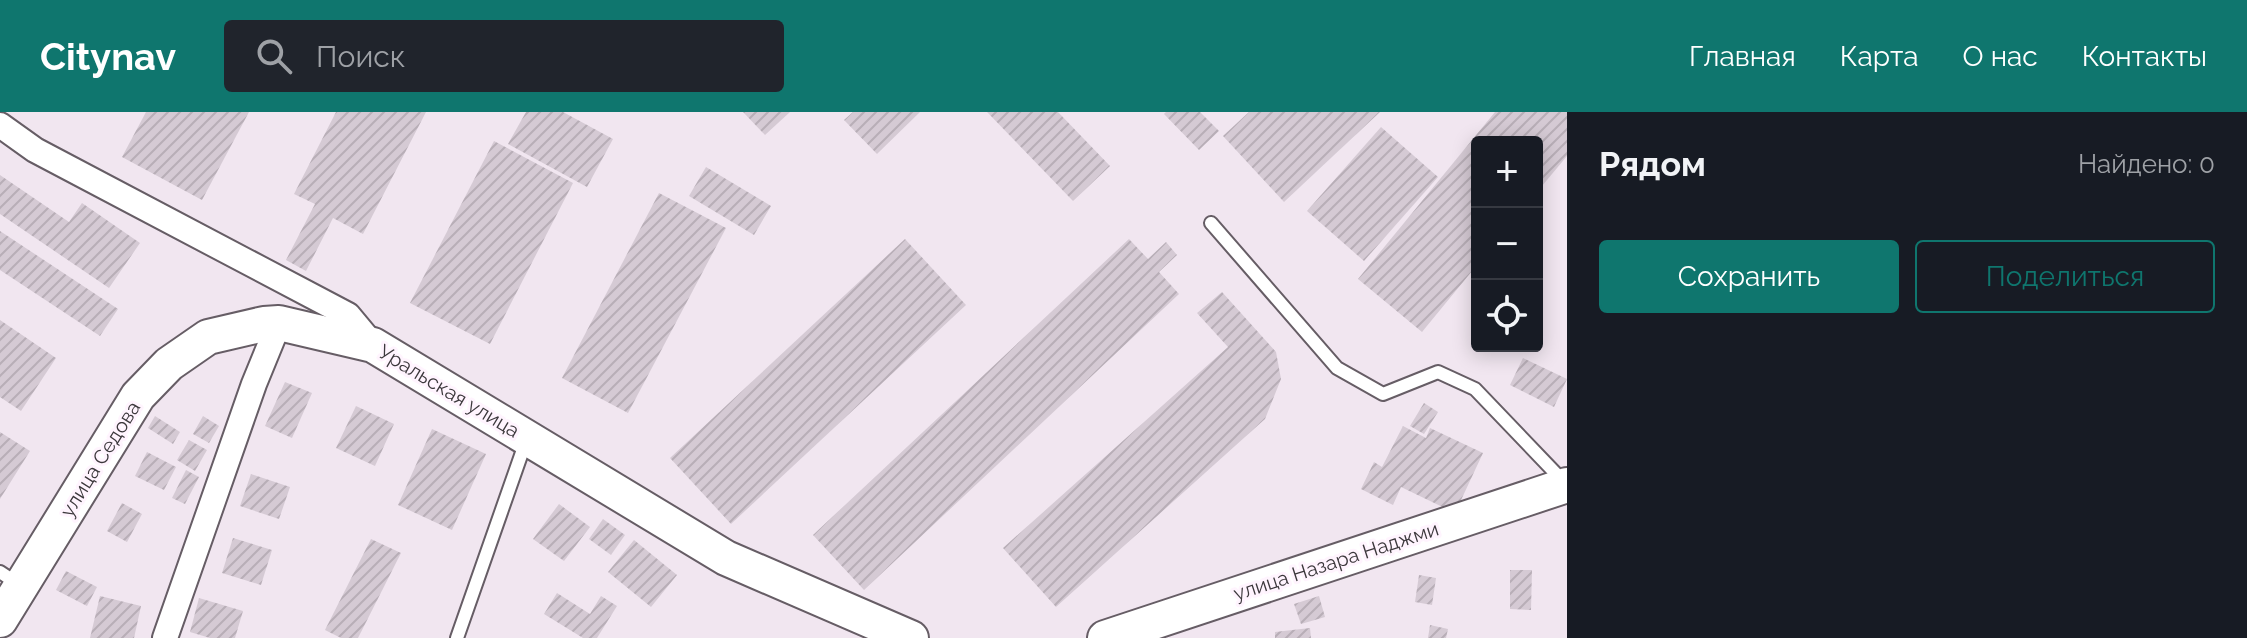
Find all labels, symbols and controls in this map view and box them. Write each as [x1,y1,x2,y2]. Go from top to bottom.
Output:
search box [224,20,784,92]
text: Citynav [40,34,176,79]
icon: search [252,34,296,78]
text: Поиск [316,39,405,74]
text: Главная [1689,40,1796,73]
text: Карта [1840,40,1919,73]
text: О нас [1963,40,2038,73]
text: Контакты [2082,40,2207,73]
map controls [1471,136,1543,352]
button: + [1471,136,1543,208]
text: Рядом [1599,144,1706,184]
text: Найдено: 0 [2078,149,2215,179]
button: − [1471,208,1543,280]
button: Сохранить [1599,240,1899,313]
button: Поделиться [1915,240,2215,313]
button: locate [1471,280,1543,352]
street label: Уральская улица [374,339,524,443]
street label: улица Седова [55,397,145,521]
street label: улица Назара Наджми [1230,516,1442,606]

